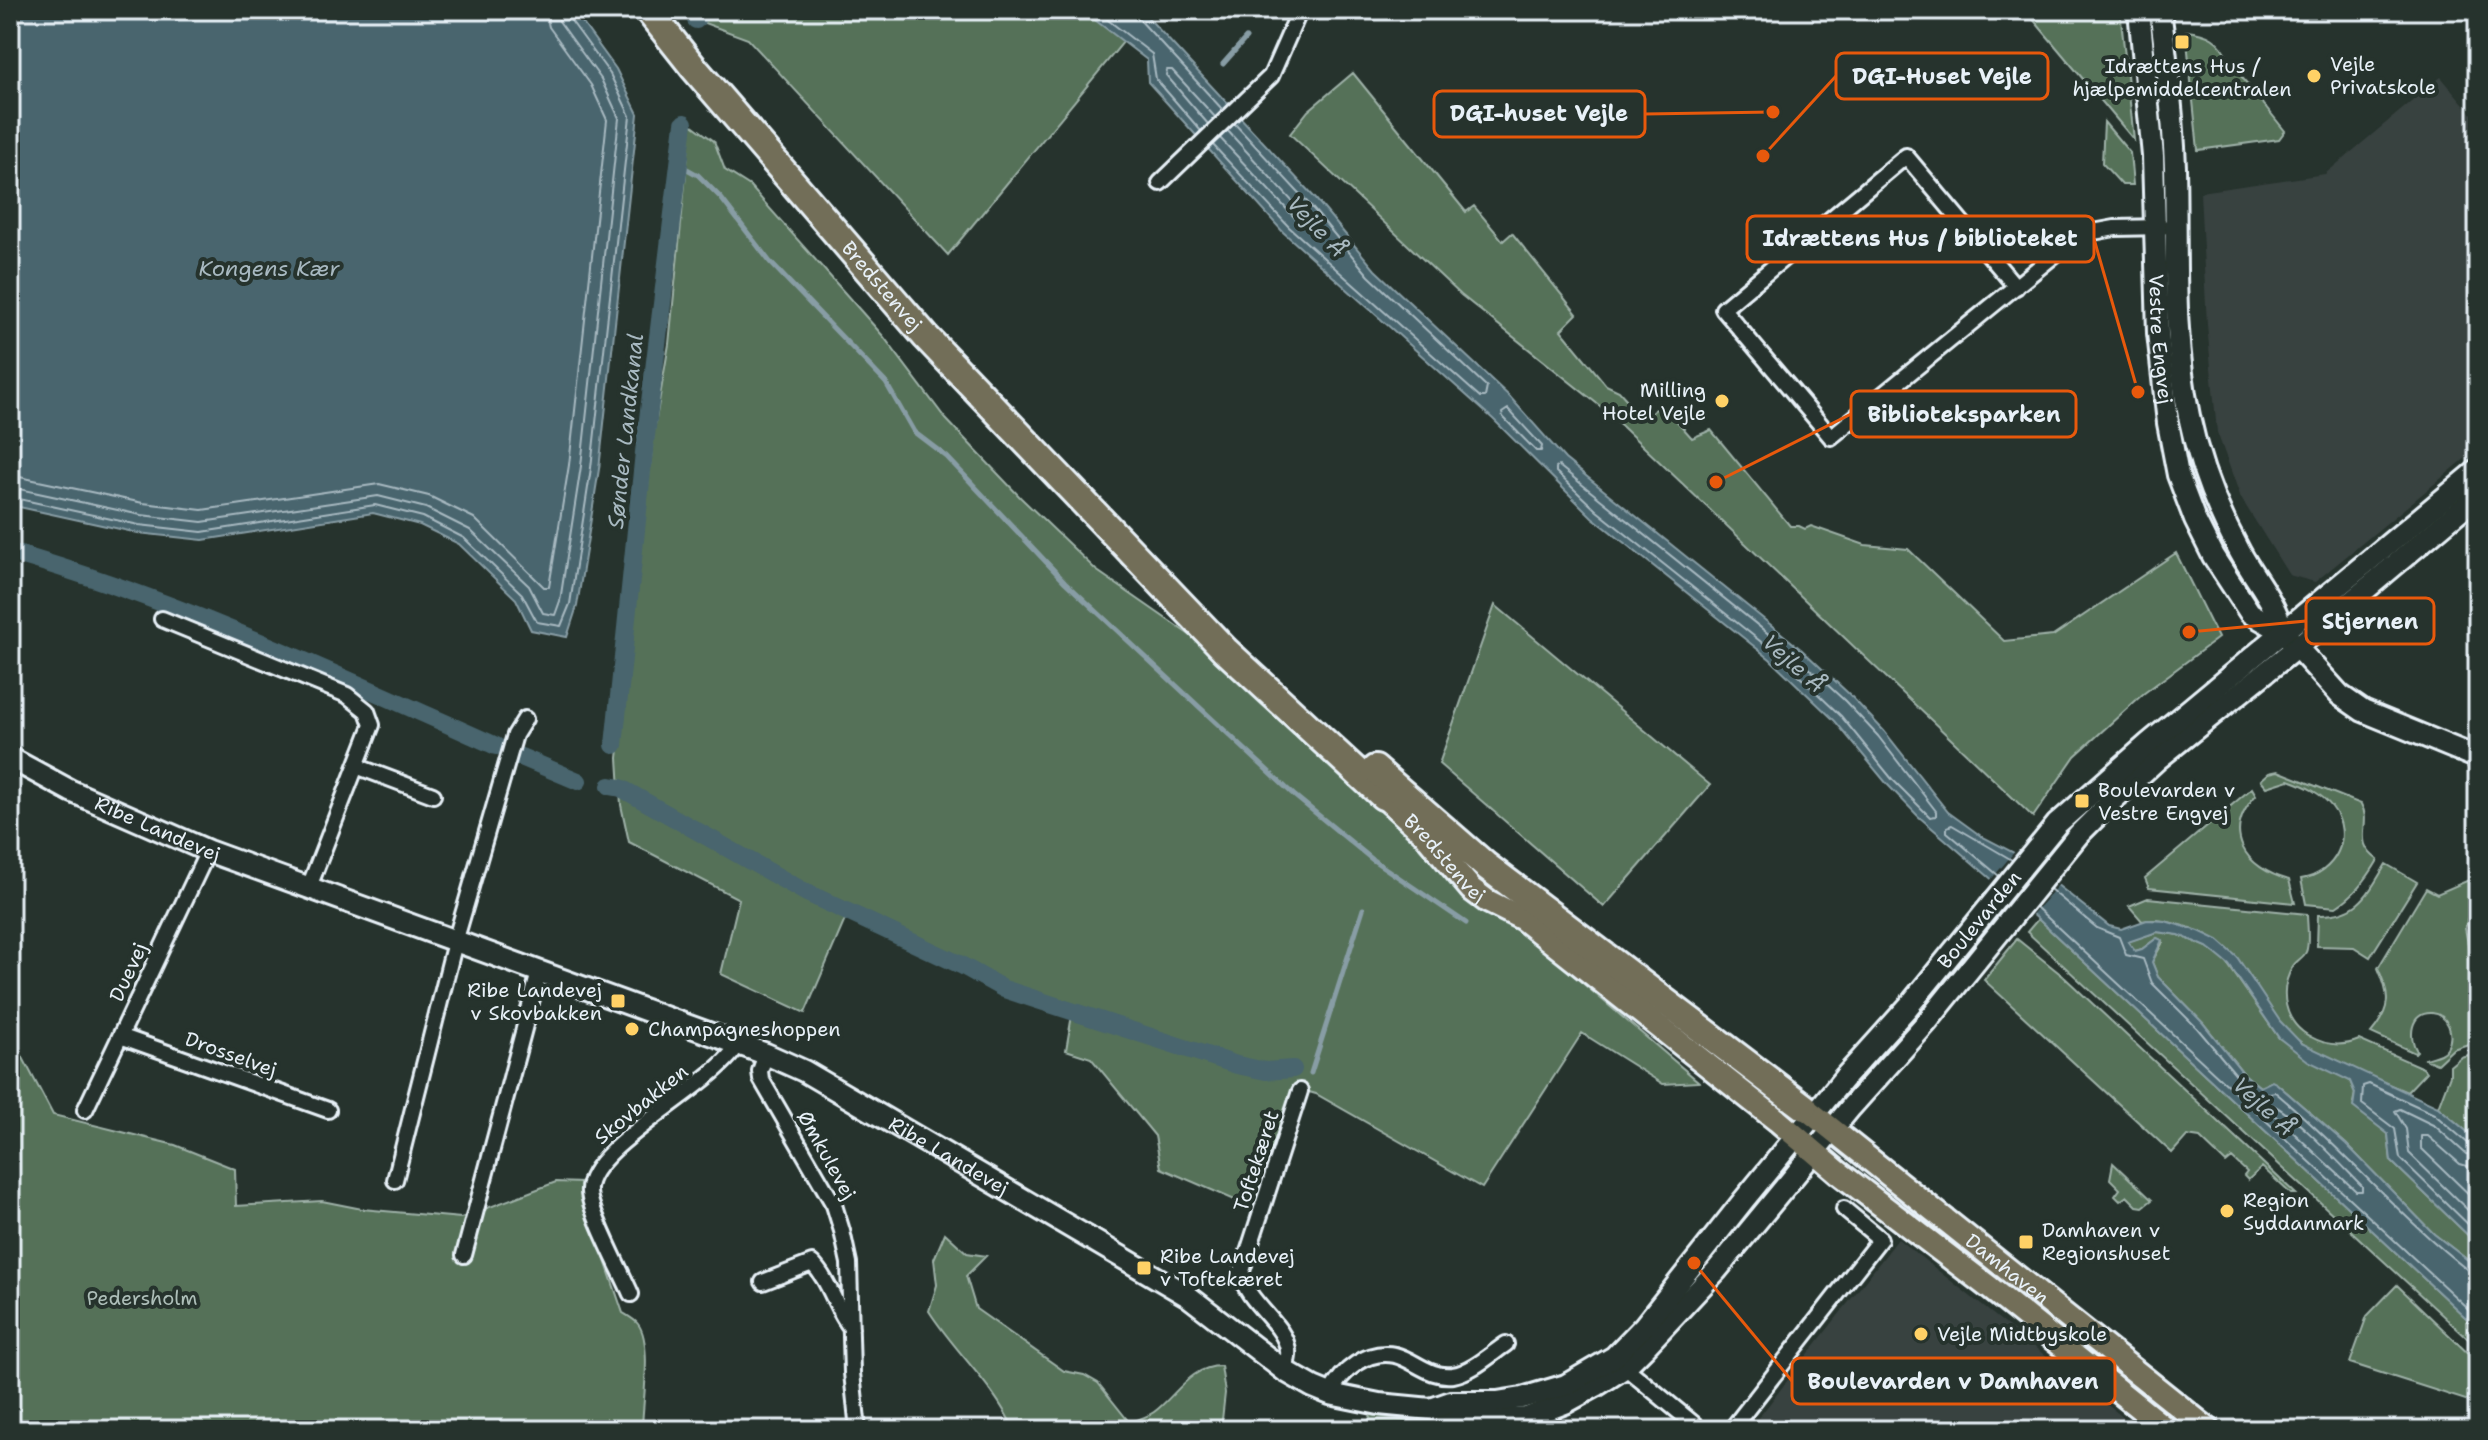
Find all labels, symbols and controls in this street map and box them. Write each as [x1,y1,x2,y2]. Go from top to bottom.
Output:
marker: Idrættens Hus / hjælpemiddelcentralen [2173,33,2191,51]
place label: Vejle Privatskole [2330,51,2436,100]
callout: DGI-Huset Vejle [1836,53,2048,99]
place label: Idrættens Hus / hjælpemiddelcentralen [2072,53,2292,102]
text: DGI-Huset Vejle [1852,62,2032,91]
marker: Vejle Privatskole [2305,67,2323,85]
callout: DGI-huset Vejle [1434,91,1645,137]
text: DGI-huset Vejle [1450,99,1628,128]
water label: Vejle Å [1281,189,1353,263]
callout: Idrættens Hus / biblioteket [1747,216,2094,262]
text: Idrættens Hus / biblioteket [1762,224,2078,253]
street label: Bredstenvej [836,235,928,337]
water label: Kongens Kær [198,254,340,283]
street label: Vestre Engvej [2143,274,2179,405]
water label: Sønder Landkanal [601,332,650,530]
place label: Milling Hotel Vejle [1602,377,1706,426]
callout: Biblioteksparken [1851,391,2076,437]
marker: Milling Hotel Vejle [1713,392,1731,410]
text: Biblioteksparken [1867,400,2061,429]
callout: Stjernen [2306,598,2434,644]
text: Stjernen [2322,607,2419,636]
water label: Vejle Å [1756,628,1831,699]
place label: Boulevarden v Vestre Engvej [2098,777,2235,826]
street label: Ribe Landevej [91,790,224,867]
marker: Boulevarden v Vestre Engvej [2073,792,2091,810]
street label: Bredstenvej [1398,808,1491,909]
street label: Boulevarden [1931,865,2027,974]
street label: Duevej [103,938,153,1006]
place label: Ribe Landevej v Skovbakken [467,977,602,1026]
marker: Ribe Landevej v Skovbakken [609,992,627,1010]
place label: Champagneshoppen [648,1016,841,1042]
marker: Champagneshoppen [623,1020,641,1038]
street label: Drosselvej [181,1025,281,1083]
street label: Skovbakken [589,1058,693,1150]
water label: Vejle Å [2227,1070,2301,1142]
street label: Ømkulevej [792,1106,862,1204]
street label: Toftekæret [1227,1107,1285,1215]
street label: Ribe Landevej [884,1110,1013,1201]
place label: Region Syddanmark [2243,1187,2365,1236]
marker: Region Syddanmark [2218,1202,2236,1220]
place label: Damhaven v Regionshuset [2042,1217,2170,1266]
street label: Damhaven [1960,1228,2055,1311]
marker: Damhaven v Regionshuset [2017,1233,2035,1251]
place label: Ribe Landevej v Toftekæret [1160,1243,1295,1292]
marker: Ribe Landevej v Toftekæret [1135,1259,1153,1277]
park label: Pedersholm [86,1285,198,1311]
place label: Vejle Midtbyskole [1937,1321,2107,1347]
marker: Vejle Midtbyskole [1912,1325,1930,1343]
callout: Boulevarden v Damhaven [1792,1358,2115,1404]
text: Boulevarden v Damhaven [1807,1367,2099,1396]

